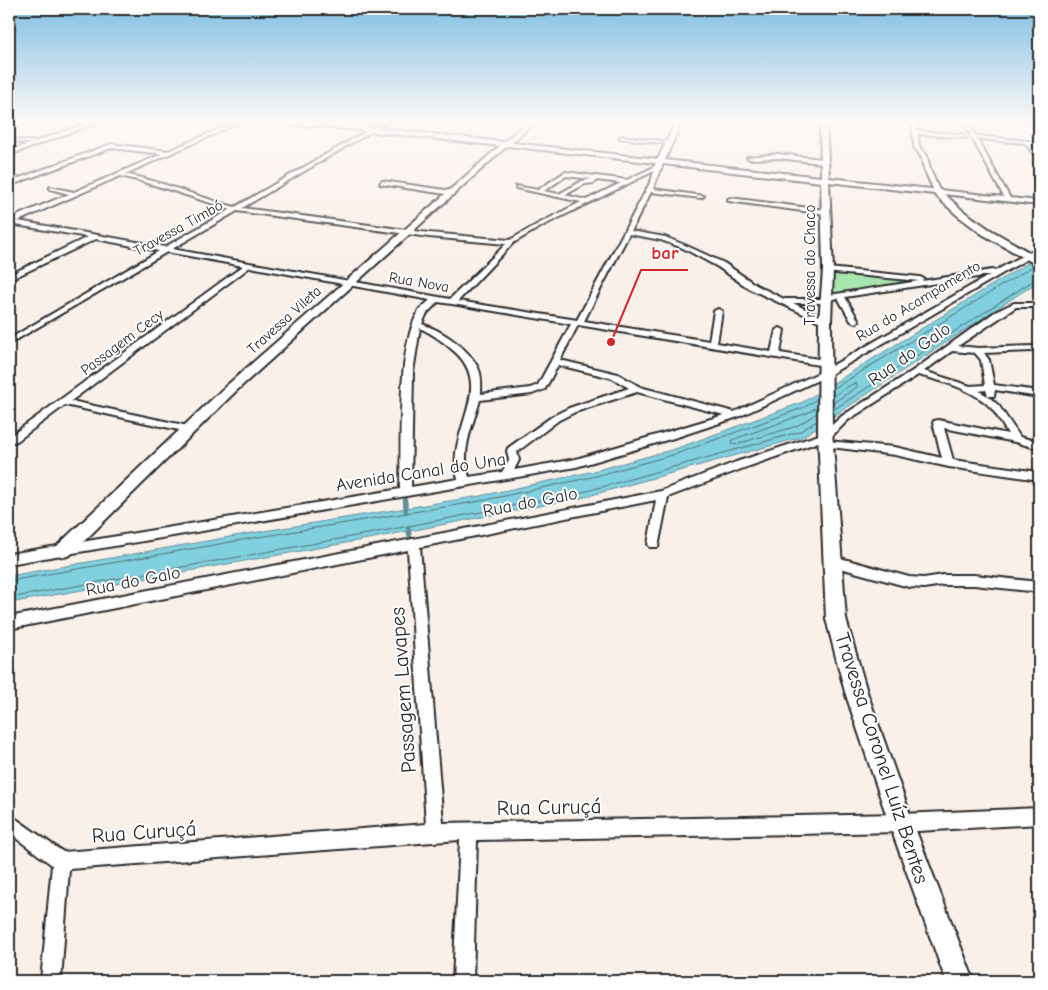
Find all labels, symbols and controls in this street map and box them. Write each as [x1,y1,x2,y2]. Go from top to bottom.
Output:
street label: Travessa Timbó [130,196,226,260]
street label: Travessa do Chaco [801,204,819,325]
callout: bar [641,236,688,270]
text: bar [651,242,679,264]
street label: Rua do Acampamento [852,257,984,345]
street label: Rua Nova [388,268,450,296]
street label: Travessa Vileta [243,282,325,358]
street label: Passagem Cecy [77,305,167,379]
street label: Rua do Galo [864,318,955,391]
street label: Avenida Canal do Una [335,449,508,496]
street label: Rua do Galo [481,483,579,522]
street label: Rua do Galo [84,562,182,601]
street label: Passagem Lavapes [385,606,421,774]
street label: Travessa Coronel Luíz Bentes [830,630,934,886]
street label: Rua Curuçá [496,794,602,820]
street label: Rua Curuçá [91,816,197,848]

